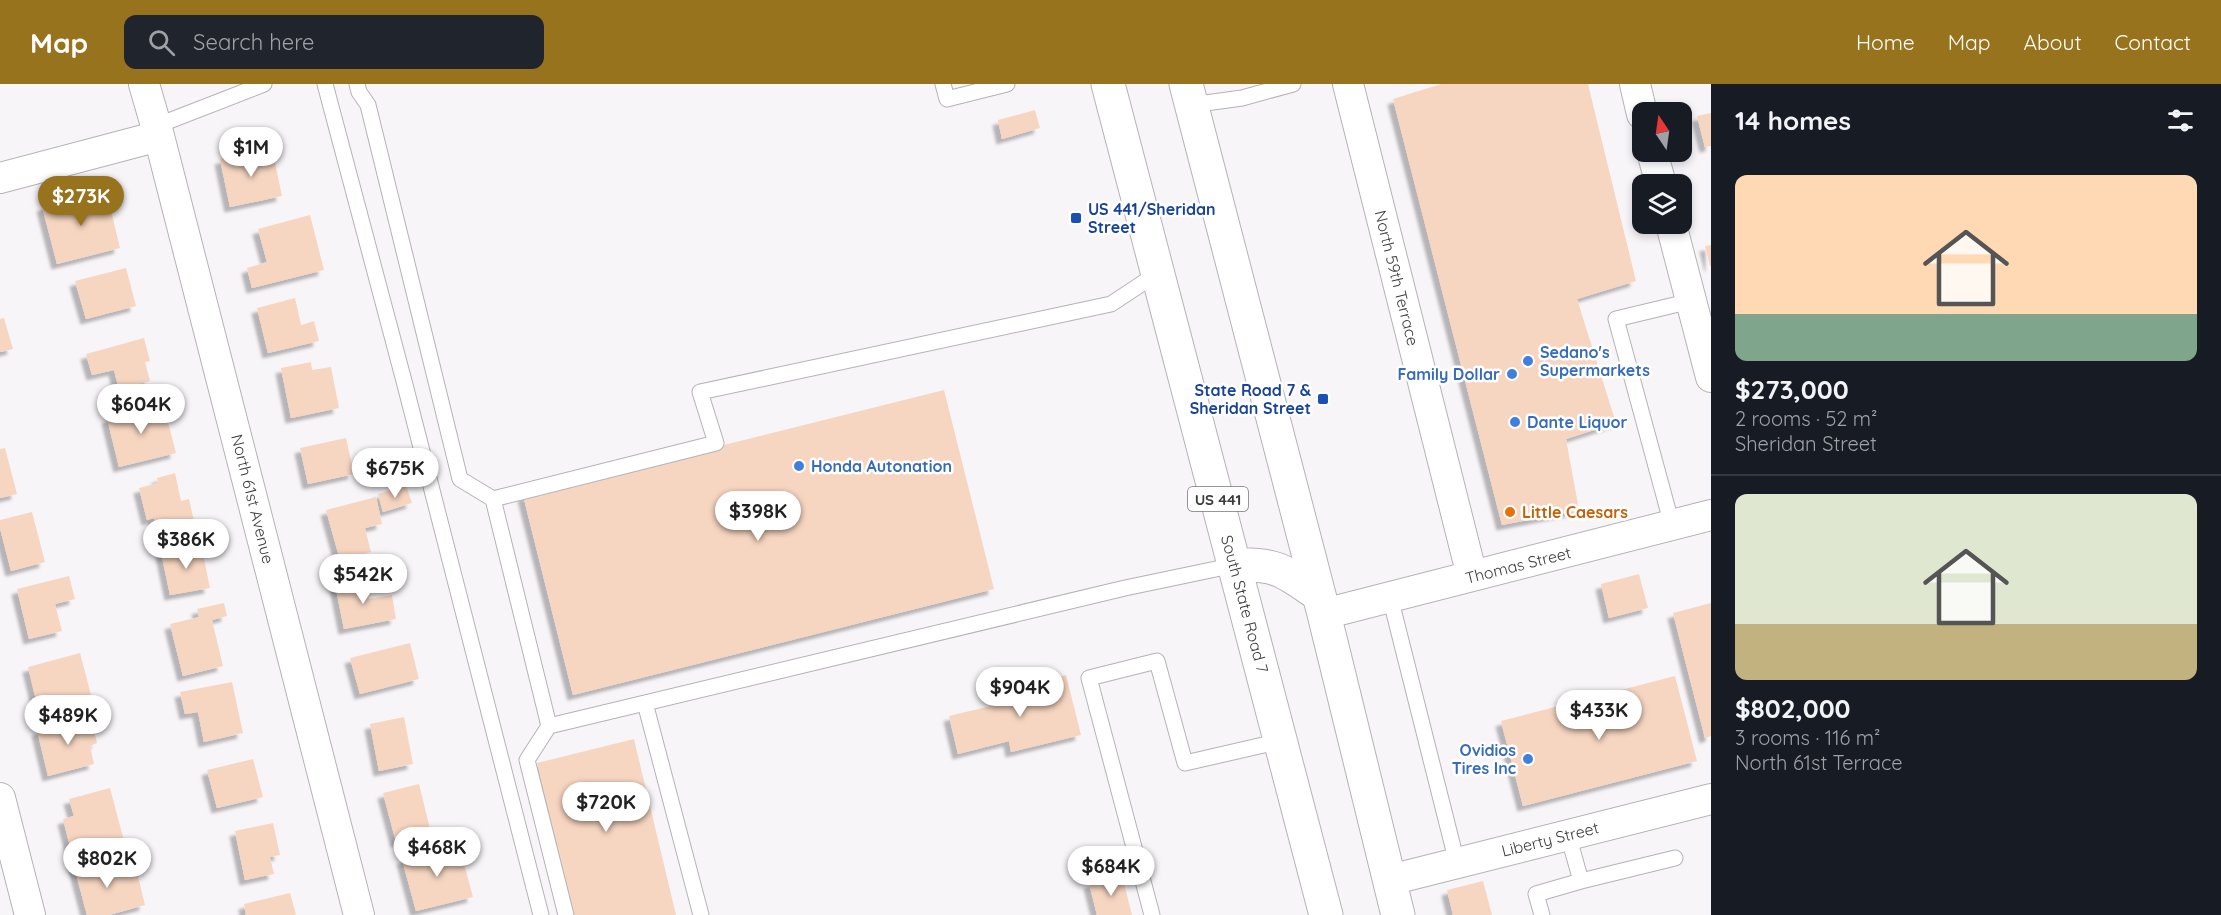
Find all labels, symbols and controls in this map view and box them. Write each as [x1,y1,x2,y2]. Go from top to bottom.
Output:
search box [124,15,544,69]
text: Map [30,25,88,60]
icon: search [145,26,178,59]
text: Search here [193,28,315,56]
text: Home [1856,29,1915,55]
text: Map [1948,29,1991,55]
text: About [2024,29,2082,55]
text: Contact [2115,29,2191,55]
north arrow [1632,102,1692,162]
map controls [1632,102,1692,234]
text: 14 homes [1735,104,1851,137]
icon: filters [2164,104,2197,137]
pin: $1M [222,127,280,178]
text: $1M [233,134,269,159]
button: layers [1632,174,1692,234]
pin: $273K [39,176,123,227]
text: $273K [52,183,110,208]
place label: US 441/Sheridan Street [1088,199,1216,237]
street label: North 59th Terrace [1371,208,1423,348]
marker: US 441/Sheridan Street [1069,211,1083,225]
icon: home [1912,214,2020,322]
place label: Sedano's Supermarkets [1540,342,1650,380]
marker: Sedano's Supermarkets [1521,354,1535,368]
place label: Family Dollar [1398,364,1500,384]
marker: Family Dollar [1505,367,1519,381]
text: $273,000 [1735,373,1849,406]
place label: State Road 7 & Sheridan Street [1190,380,1311,418]
pin: $604K [99,384,183,435]
text: $604K [111,391,171,416]
marker: State Road 7 & Sheridan Street [1316,392,1330,406]
text: 2 rooms · 52 m² [1735,406,1877,431]
place label: Dante Liquor [1527,412,1628,432]
marker: Dante Liquor [1508,415,1522,429]
text: Sheridan Street [1735,431,1877,456]
street label: North 61st Avenue [227,432,279,566]
pin: $675K [353,448,437,499]
text: $675K [366,455,424,480]
place label: Honda Autonation [811,456,952,476]
marker: Honda Autonation [792,459,806,473]
road number: US 441 [1188,487,1248,511]
pin: $398K [716,491,800,542]
text: $398K [729,498,787,523]
place label: Little Caesars [1522,502,1628,522]
marker: Little Caesars [1503,505,1517,519]
pin: $386K [144,519,228,570]
text: $386K [157,526,215,551]
street label: South State Road 7 [1217,533,1273,675]
icon: home [1912,533,2020,641]
street label: Thomas Street [1463,542,1573,588]
pin: $542K [321,554,405,605]
text: $542K [333,561,393,586]
pin: $904K [978,667,1062,718]
text: $904K [990,674,1050,699]
pin: $433K [1557,690,1641,741]
text: $802,000 [1735,692,1851,725]
pin: $489K [26,695,110,746]
text: $433K [1570,697,1628,722]
text: $489K [38,702,98,727]
text: 3 rooms · 116 m² [1735,725,1880,750]
place label: Ovidios Tires Inc [1452,740,1516,778]
text: North 61st Terrace [1735,750,1903,775]
marker: Ovidios Tires Inc [1521,752,1535,766]
pin: $720K [564,782,648,833]
text: $720K [576,789,636,814]
street label: Liberty Street [1499,817,1601,861]
pin: $468K [395,827,479,878]
text: $468K [408,834,466,859]
pin: $802K [65,838,149,889]
text: $802K [77,845,137,870]
pin: $684K [1069,846,1153,897]
text: $684K [1082,853,1140,878]

